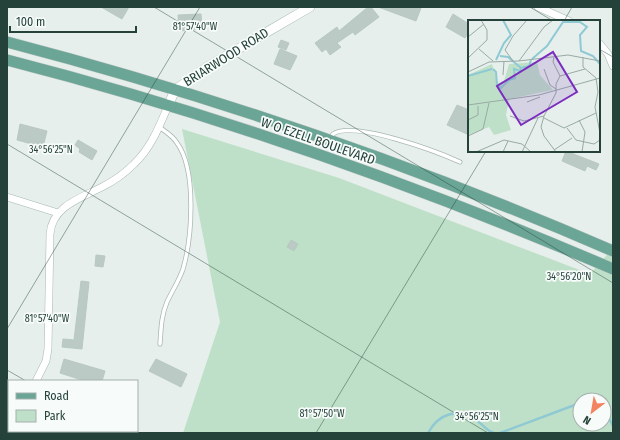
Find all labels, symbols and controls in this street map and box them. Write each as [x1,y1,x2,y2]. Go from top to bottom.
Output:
scale bar [10,8,136,34]
text: 100 m [16,15,45,29]
inset map [468,20,600,152]
text: 81°57'40"W [173,21,218,33]
street label: BRIARWOOD ROAD [181,25,271,89]
street label: W O EZELL BOULEVARD [259,114,377,168]
text: 34°56'25"N [29,144,73,156]
text: 34°56'20"N [547,271,591,283]
text: 81°57'40"W [25,313,70,325]
legend [8,380,138,432]
text: Road [44,389,69,403]
north arrow [572,392,612,432]
text: 81°57'50"W [300,408,345,420]
text: Park [44,409,66,423]
text: 34°56'25"N [455,411,499,423]
text: N [581,413,593,427]

